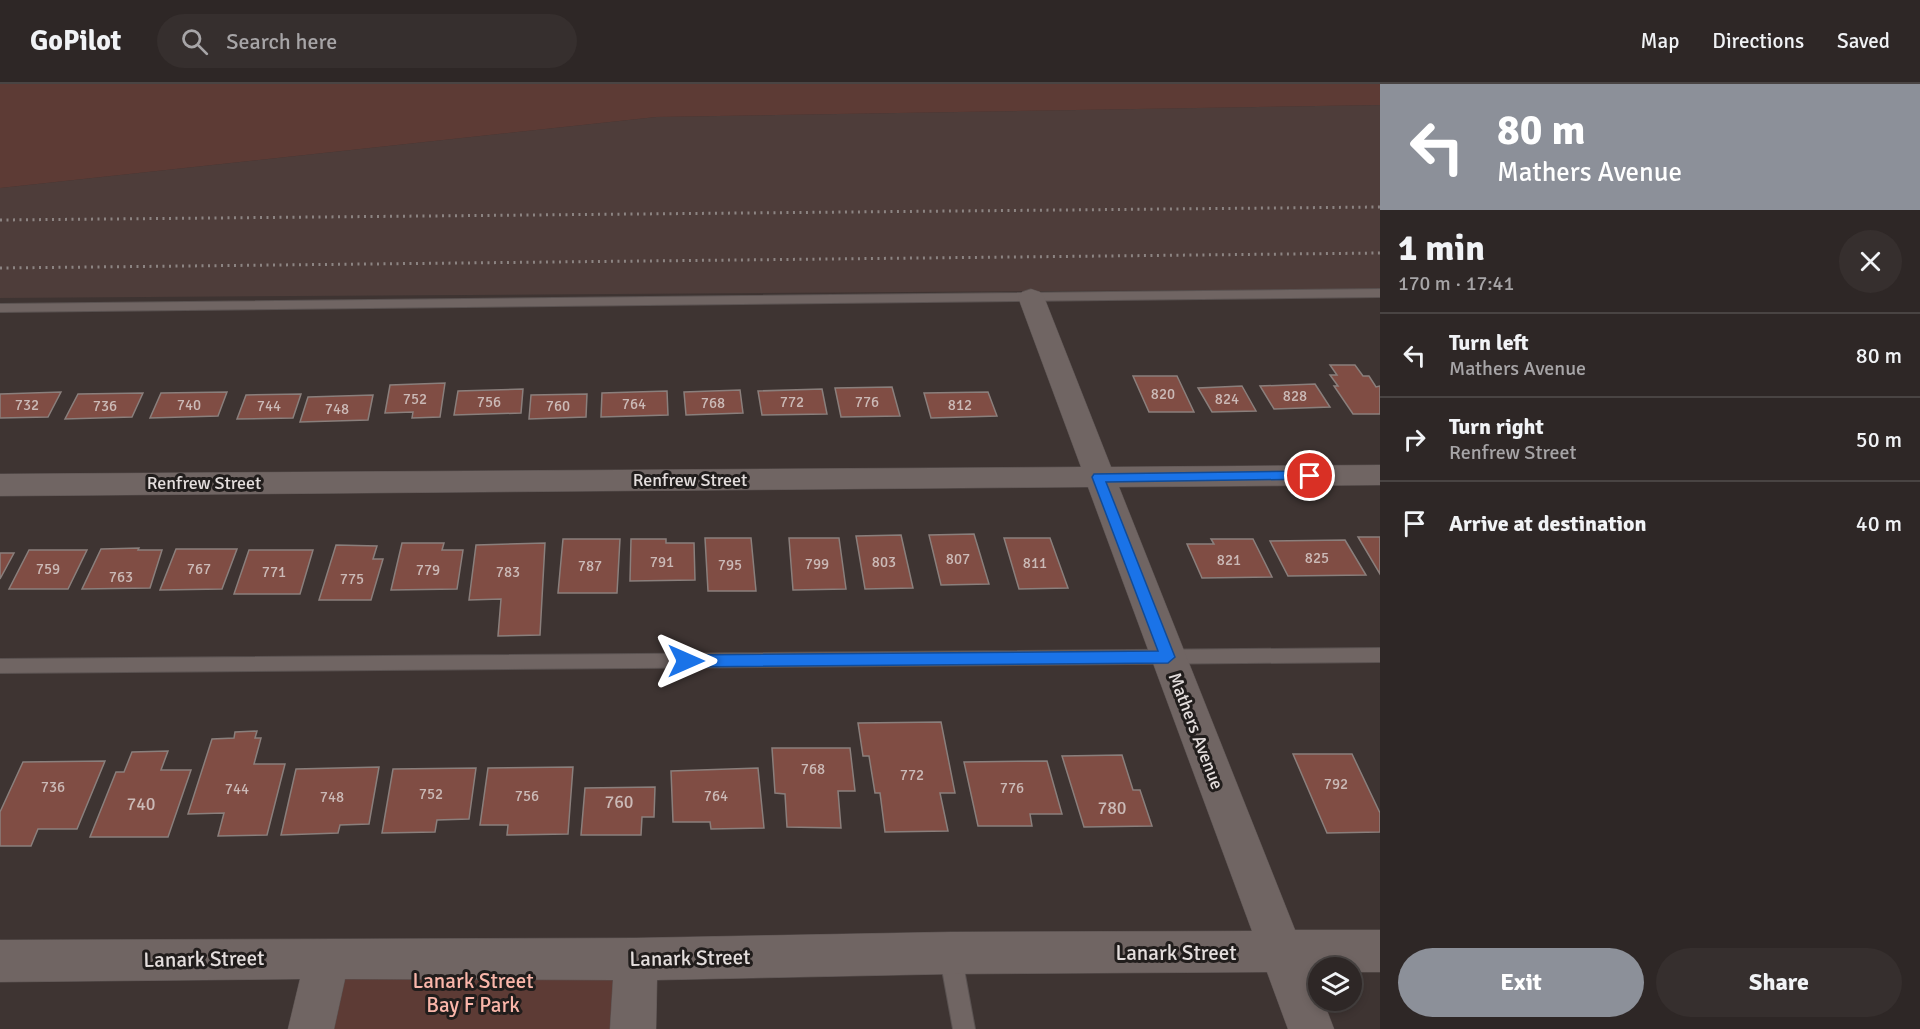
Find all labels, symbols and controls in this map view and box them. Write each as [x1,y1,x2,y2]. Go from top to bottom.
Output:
search box [157,14,577,68]
text: GoPilot [30,24,121,58]
icon: search [178,25,211,58]
text: Search here [226,28,337,55]
text: Map [1641,28,1679,54]
text: Directions [1712,28,1804,54]
text: Saved [1837,28,1890,54]
text: 80 m [1497,105,1586,156]
icon: left [1398,108,1476,186]
text: Mathers Avenue [1497,156,1682,189]
text: 1 min [1398,226,1485,271]
button: close [1839,230,1902,293]
text: 170 m · 17:41 [1398,271,1514,296]
text: Turn left [1449,329,1529,356]
icon: left [1398,339,1431,372]
text: 80 m [1856,342,1902,369]
text: Mathers Avenue [1449,356,1586,381]
house number: 820 [1151,385,1175,403]
house number: 828 [1283,387,1307,405]
house number: 752 [403,390,427,408]
house number: 824 [1215,390,1239,408]
house number: 756 [477,393,501,411]
house number: 772 [780,393,804,411]
house number: 776 [855,393,879,411]
house number: 768 [701,394,725,412]
house number: 764 [622,395,646,413]
house number: 732 [15,396,39,414]
house number: 740 [177,396,201,414]
house number: 812 [948,396,972,414]
house number: 736 [93,397,117,415]
house number: 744 [257,397,281,415]
house number: 760 [546,397,570,415]
house number: 748 [325,400,349,418]
text: Turn right [1449,413,1544,440]
icon: right [1398,423,1431,456]
text: 50 m [1856,426,1902,453]
text: Renfrew Street [1449,440,1576,465]
pin [1284,450,1335,501]
icon: arrive [1293,459,1326,492]
street label: Renfrew Street [633,469,747,491]
street label: Renfrew Street [147,472,261,494]
icon: arrive [1398,507,1431,540]
text: Arrive at destination [1449,510,1646,537]
text: 40 m [1856,510,1902,537]
house number: 825 [1305,549,1329,567]
house number: 807 [946,550,970,568]
house number: 821 [1217,551,1241,569]
house number: 791 [650,553,674,571]
house number: 803 [872,553,896,571]
house number: 811 [1023,554,1047,572]
house number: 799 [805,555,829,573]
house number: 795 [718,556,742,574]
house number: 787 [578,557,602,575]
house number: 759 [36,560,60,578]
house number: 767 [187,560,211,578]
house number: 779 [416,561,440,579]
house number: 771 [262,563,286,581]
house number: 783 [496,563,520,581]
house number: 763 [109,568,133,586]
house number: 775 [340,570,364,588]
position arrow [654,629,718,693]
street label: Mathers Avenue [1164,669,1228,793]
house number: 768 [801,760,825,778]
house number: 772 [900,766,924,784]
house number: 792 [1324,775,1348,793]
house number: 736 [41,778,65,796]
house number: 776 [1000,779,1024,797]
house number: 744 [225,780,249,798]
house number: 752 [419,785,443,803]
house number: 756 [515,787,539,805]
house number: 764 [704,787,728,805]
house number: 748 [320,788,344,806]
house number: 760 [604,791,634,813]
house number: 740 [126,793,156,815]
house number: 780 [1097,797,1127,819]
street label: Lanark Street [1115,940,1237,966]
street label: Lanark Street [629,944,751,972]
street label: Lanark Street [143,945,265,973]
button: Exit [1398,948,1644,1017]
button: Share [1656,948,1902,1017]
map controls [1308,957,1362,1011]
button: layers [1308,957,1362,1011]
park label: Lanark Street Bay F Park [412,968,534,1018]

